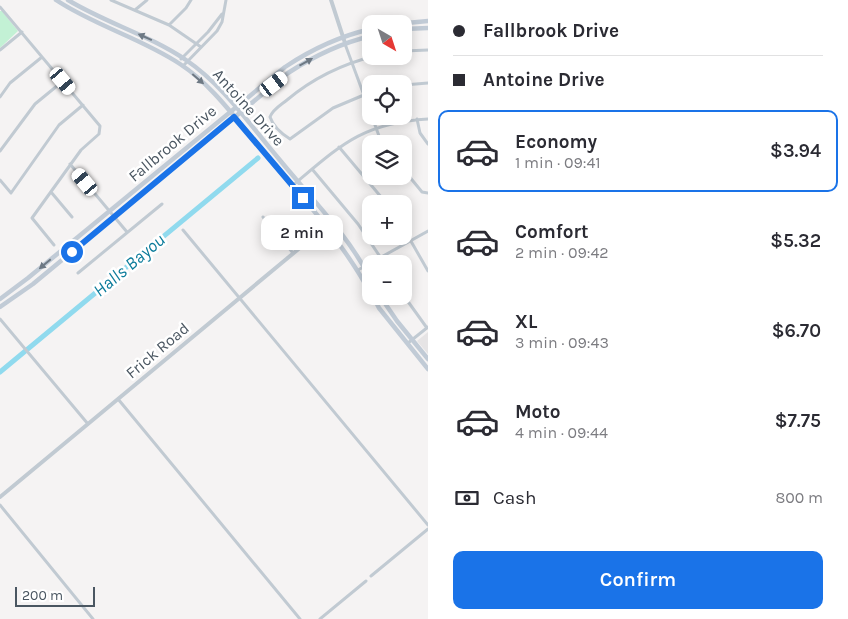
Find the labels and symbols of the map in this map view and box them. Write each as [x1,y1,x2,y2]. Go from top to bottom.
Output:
north arrow [362,15,412,65]
one-way arrow [138,33,152,41]
one-way arrow [299,57,313,66]
car [47,65,78,97]
street label: Antoine Drive [209,65,288,150]
car [257,69,290,99]
one-way arrow [192,74,205,85]
street label: Fallbrook Drive [125,101,220,186]
car [69,166,100,198]
route end [292,187,314,209]
callout: 2 min [262,216,344,250]
water label: Halls Bayou [89,229,169,301]
route start [61,241,83,263]
one-way arrow [39,259,52,270]
street label: Frick Road [122,318,193,382]
scale bar [15,584,95,607]

